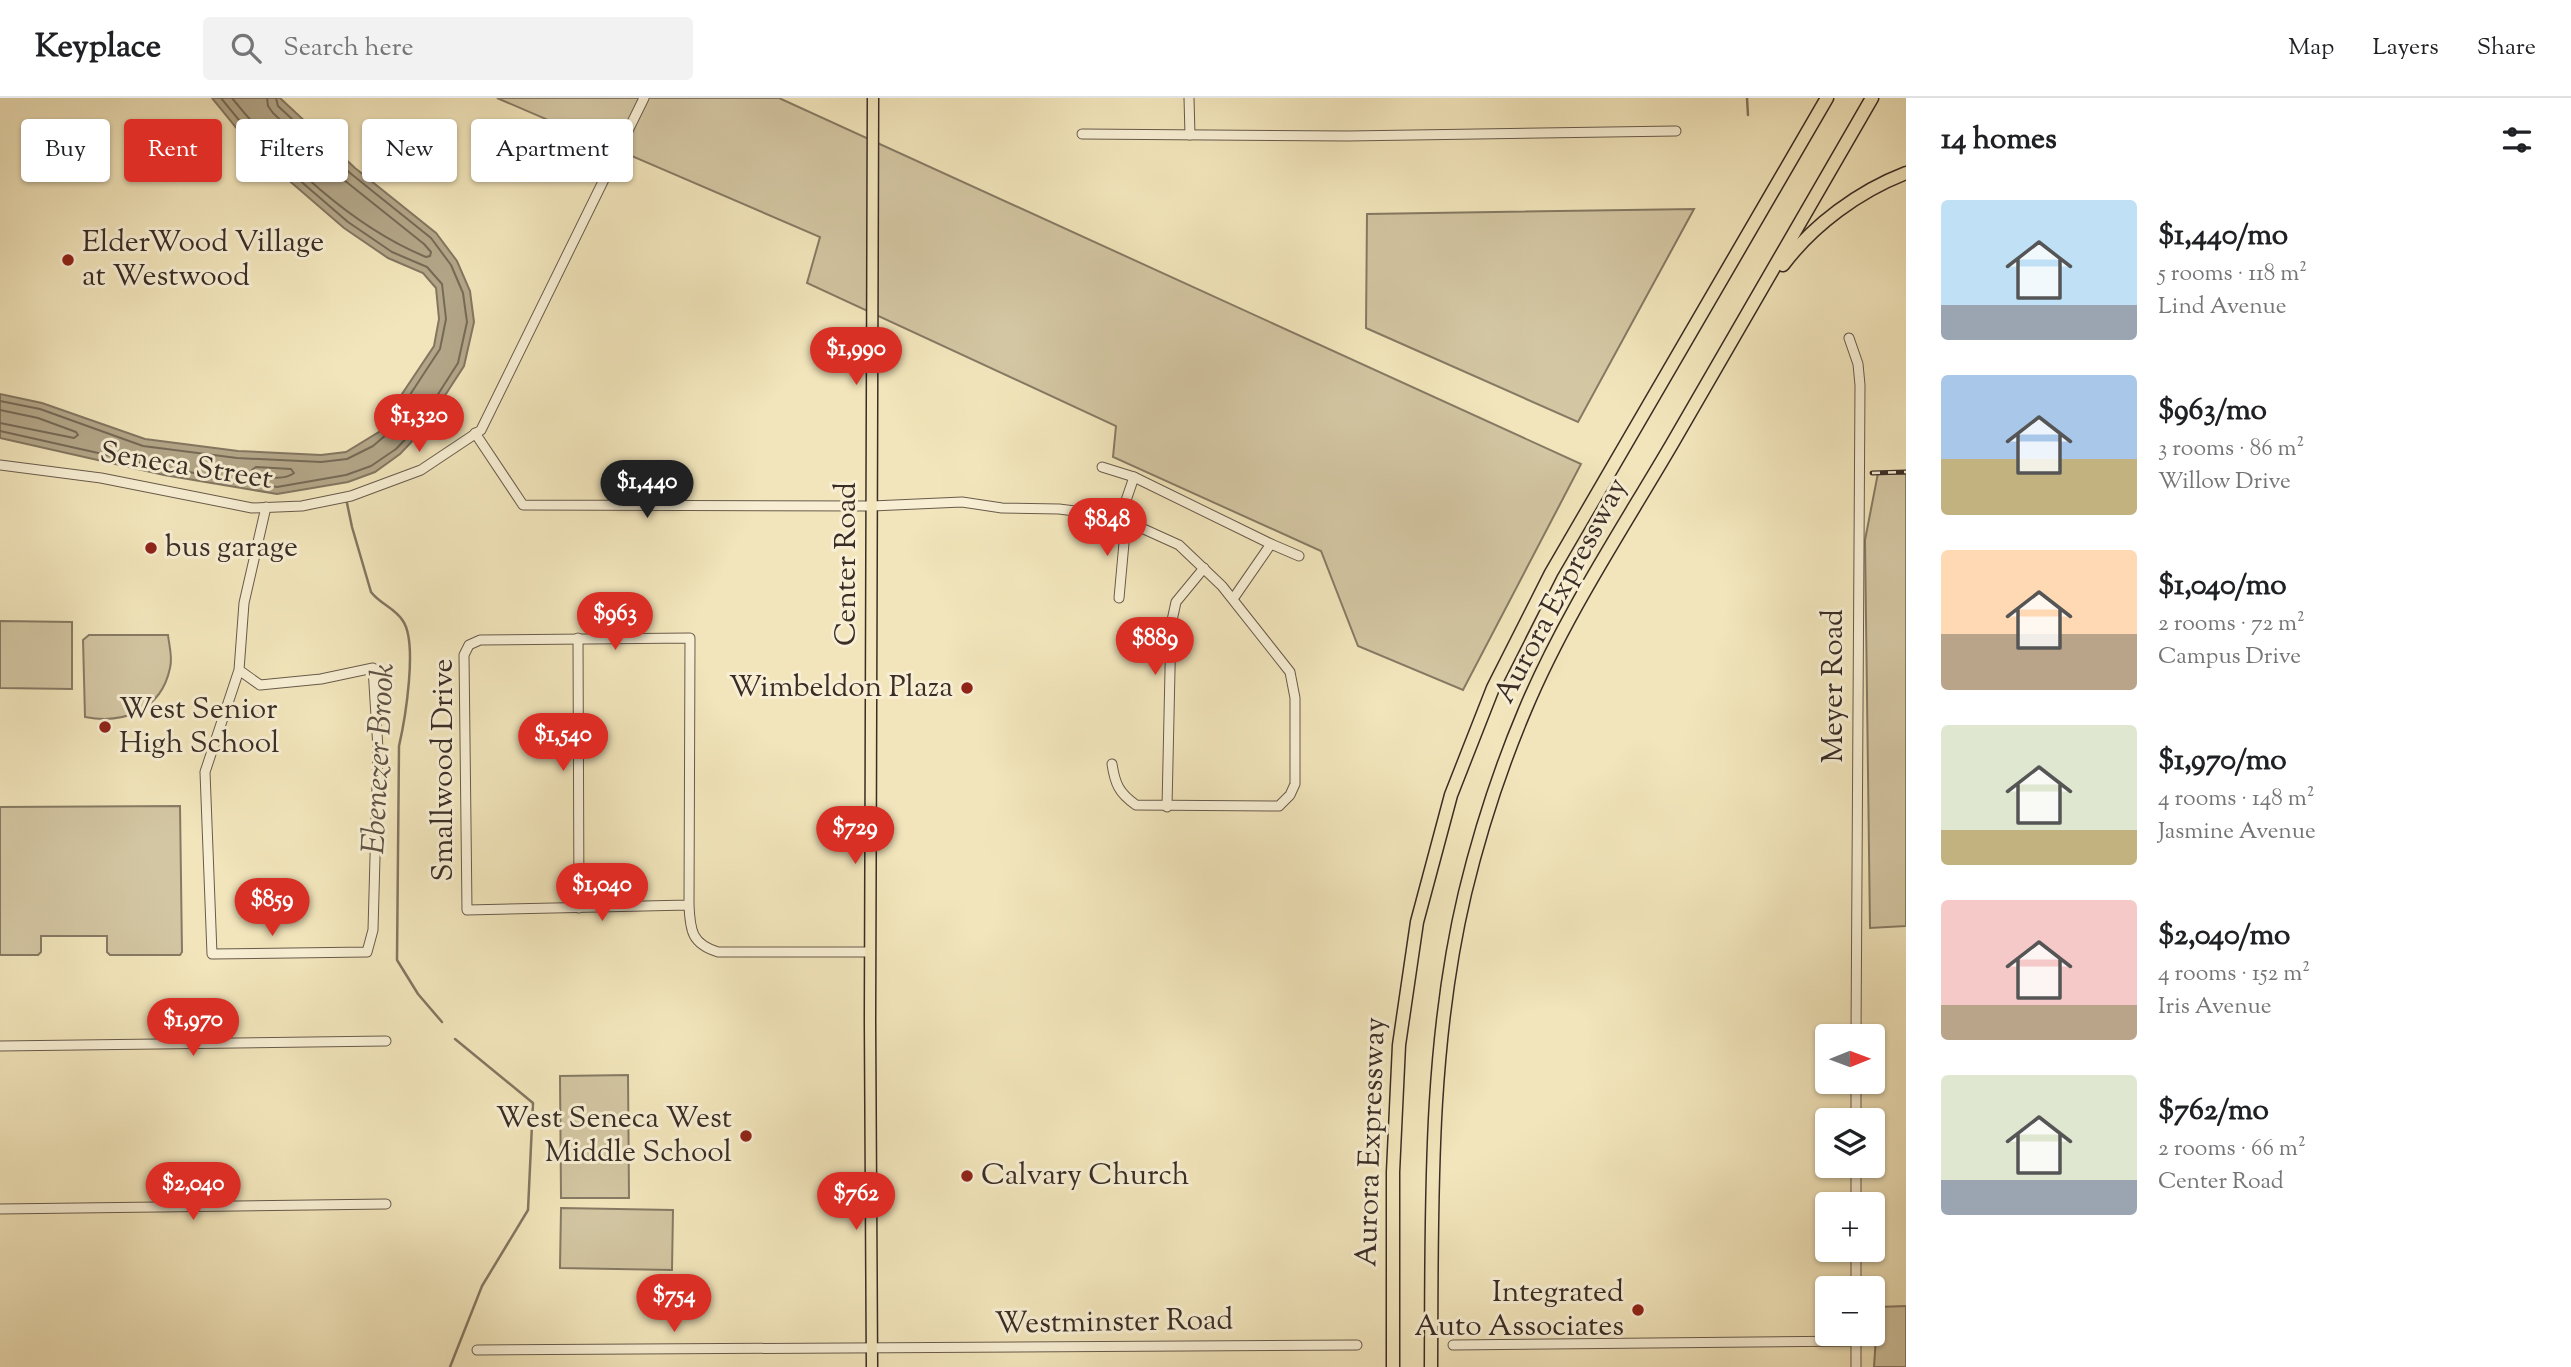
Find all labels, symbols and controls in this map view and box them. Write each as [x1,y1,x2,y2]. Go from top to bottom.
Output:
search box [203,17,693,80]
text: Keyplace [35,24,161,72]
icon: search [227,29,265,67]
text: Search here [283,30,414,67]
text: Map [2288,31,2334,65]
text: Layers [2372,31,2439,65]
text: Share [2477,31,2536,65]
chip: Buy [21,119,110,182]
chip: Rent [124,119,222,182]
chip: Filters [236,119,348,182]
chip: New [362,119,457,182]
chip: Apartment [471,119,633,182]
text: 14 homes [1941,119,2057,162]
icon: filters [2498,121,2536,159]
text: $1,440/mo [2158,215,2288,258]
place label: ElderWood Village at Westwood [82,222,324,299]
icon: home [1997,228,2081,312]
marker: ElderWood Village at Westwood [60,252,76,268]
text: 5 rooms · 118 m² [2158,258,2307,291]
text: Lind Avenue [2158,291,2287,324]
pin: $1,990 [799,328,913,387]
text: $1,990 [826,333,886,366]
text: $963/mo [2158,390,2267,433]
pin: $1,320 [362,394,476,454]
text: $1,320 [390,400,448,433]
icon: home [1997,403,2081,487]
street label: Seneca Street [96,432,276,502]
text: 3 rooms · 86 m² [2158,433,2304,466]
pin: $1,440 [590,460,704,520]
text: $1,440 [617,466,677,499]
text: Willow Drive [2158,466,2291,499]
street label: Aurora Expressway [1484,470,1640,712]
street label: Center Road [826,482,869,646]
pin: $848 [1066,498,1148,558]
text: $848 [1084,504,1130,537]
place label: bus garage [165,527,298,570]
marker: bus garage [143,540,159,556]
text: $1,040/mo [2158,565,2287,608]
icon: home [1997,578,2081,662]
pin: $963 [574,592,656,652]
text: $963 [593,598,637,631]
text: 2 rooms · 72 m² [2158,608,2305,641]
street label: Meyer Road [1813,609,1856,763]
pin: $889 [1114,618,1196,677]
text: $889 [1132,623,1178,656]
text: Campus Drive [2158,641,2301,674]
street label: Smallwood Drive [423,659,466,881]
water label: Ebenezer Brook [352,662,408,856]
place label: Wimbeldon Plaza [729,667,953,710]
marker: Wimbeldon Plaza [959,680,975,696]
place label: West Senior High School [119,689,279,766]
pin: $1,540 [506,714,620,773]
marker: West Senior High School [97,719,113,735]
text: $1,540 [534,719,592,752]
text: $1,970/mo [2158,740,2287,783]
icon: home [1997,753,2081,837]
text: 4 rooms · 148 m² [2158,783,2315,816]
pin: $729 [814,806,896,866]
text: $729 [832,812,878,845]
text: Jasmine Avenue [2158,816,2316,849]
pin: $1,040 [545,864,659,923]
text: $1,040 [572,869,632,902]
pin: $859 [231,878,313,938]
text: $859 [251,884,293,917]
text: $2,040/mo [2158,915,2291,958]
icon: home [1997,928,2081,1012]
text: 4 rooms · 152 m² [2158,958,2310,991]
text: Iris Avenue [2158,991,2271,1024]
pin: $1,970 [136,998,250,1058]
text: $1,970 [163,1004,223,1037]
street label: Aurora Expressway [1346,1016,1398,1268]
north arrow [1815,1024,1885,1094]
map controls [1815,1024,1885,1346]
text: $762/mo [2158,1090,2269,1133]
place label: West Seneca West Middle School [496,1098,732,1175]
icon: home [1997,1103,2081,1187]
button: layers [1815,1108,1885,1178]
marker: West Seneca West Middle School [738,1128,754,1144]
text: 2 rooms · 66 m² [2158,1133,2306,1166]
place label: Calvary Church [981,1155,1190,1198]
pin: $2,040 [136,1162,250,1222]
text: Center Road [2158,1166,2284,1199]
text: $2,040 [162,1168,224,1201]
marker: Calvary Church [959,1168,975,1184]
pin: $762 [815,1172,897,1232]
text: $762 [833,1178,879,1211]
button: + [1815,1192,1885,1262]
place label: Integrated Auto Associates [1414,1272,1624,1349]
pin: $754 [633,1274,715,1334]
button: − [1815,1276,1885,1346]
text: $754 [652,1280,696,1313]
street label: Westminster Road [994,1299,1234,1347]
marker: Integrated Auto Associates [1630,1302,1646,1318]

